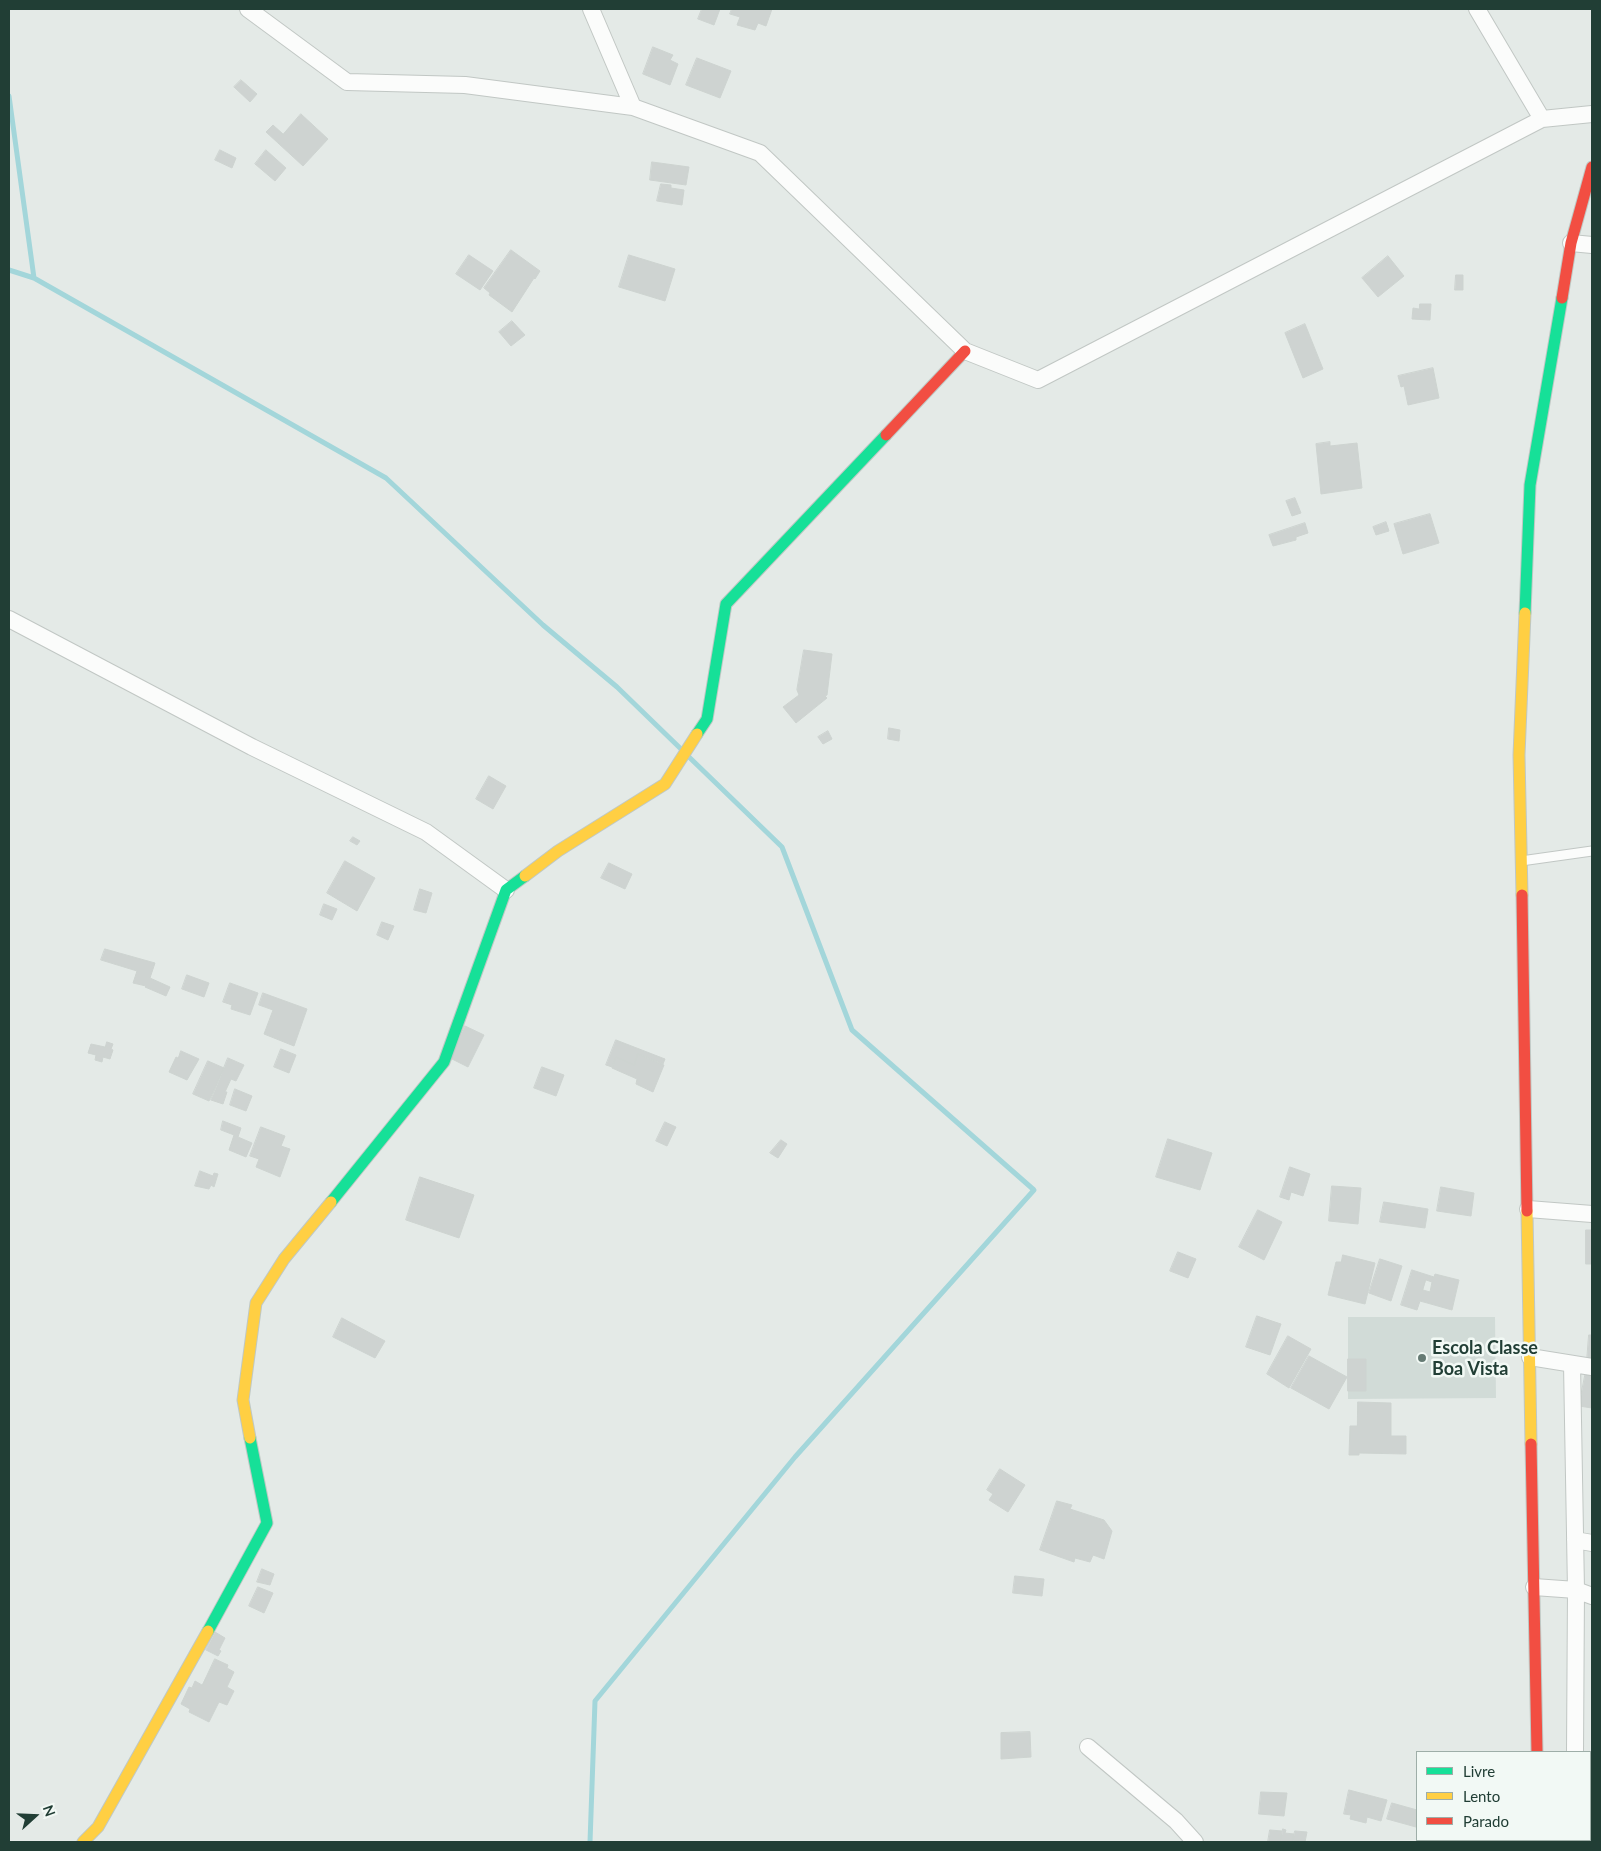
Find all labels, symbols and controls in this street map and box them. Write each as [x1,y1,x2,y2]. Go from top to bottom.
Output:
place label: Escola Classe Boa Vista [1432,1337,1538,1380]
marker: Escola Classe Boa Vista [1416,1352,1428,1364]
legend [1416,1751,1591,1841]
text: Livre [1463,1762,1495,1780]
text: Lento [1463,1787,1500,1805]
north arrow [10,1791,60,1841]
text: N [40,1803,59,1819]
text: Parado [1463,1812,1509,1830]

